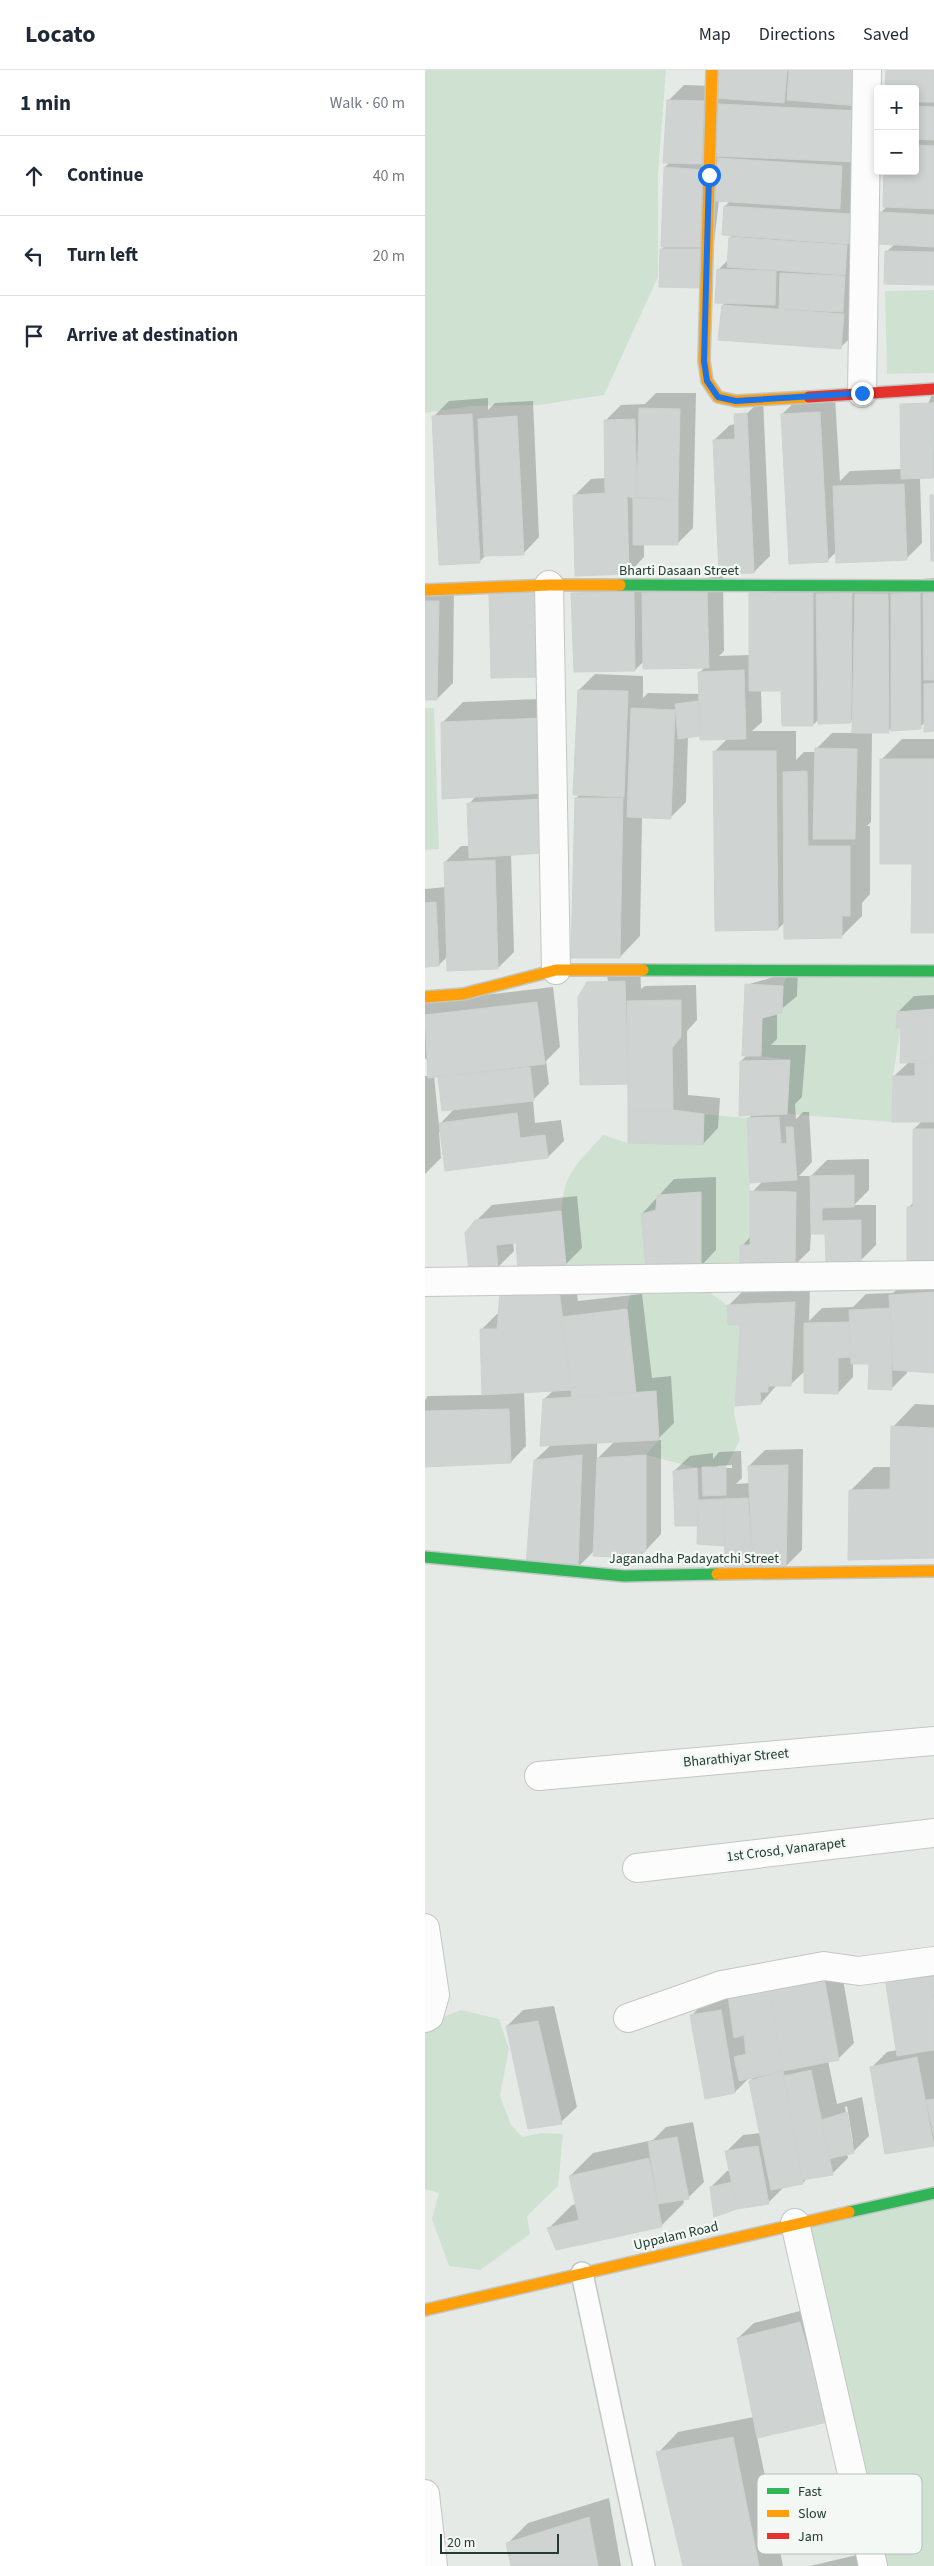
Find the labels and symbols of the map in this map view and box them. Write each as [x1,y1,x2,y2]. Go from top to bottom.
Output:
route start [698,164,721,187]
route end [851,382,874,405]
street label: Bharti Dasaan Street [619,561,739,581]
street label: Jaganadha Padayatchi Street [609,1549,779,1569]
street label: Bharathiyar Street [682,1743,790,1773]
street label: 1st Crosd, Vanarapet [725,1833,847,1867]
street label: Uppalam Road [632,2217,720,2255]
legend [757,2474,922,2554]
text: Fast [798,2482,822,2502]
text: Slow [798,2504,827,2524]
text: Jam [798,2527,823,2547]
scale bar [440,2531,559,2554]

